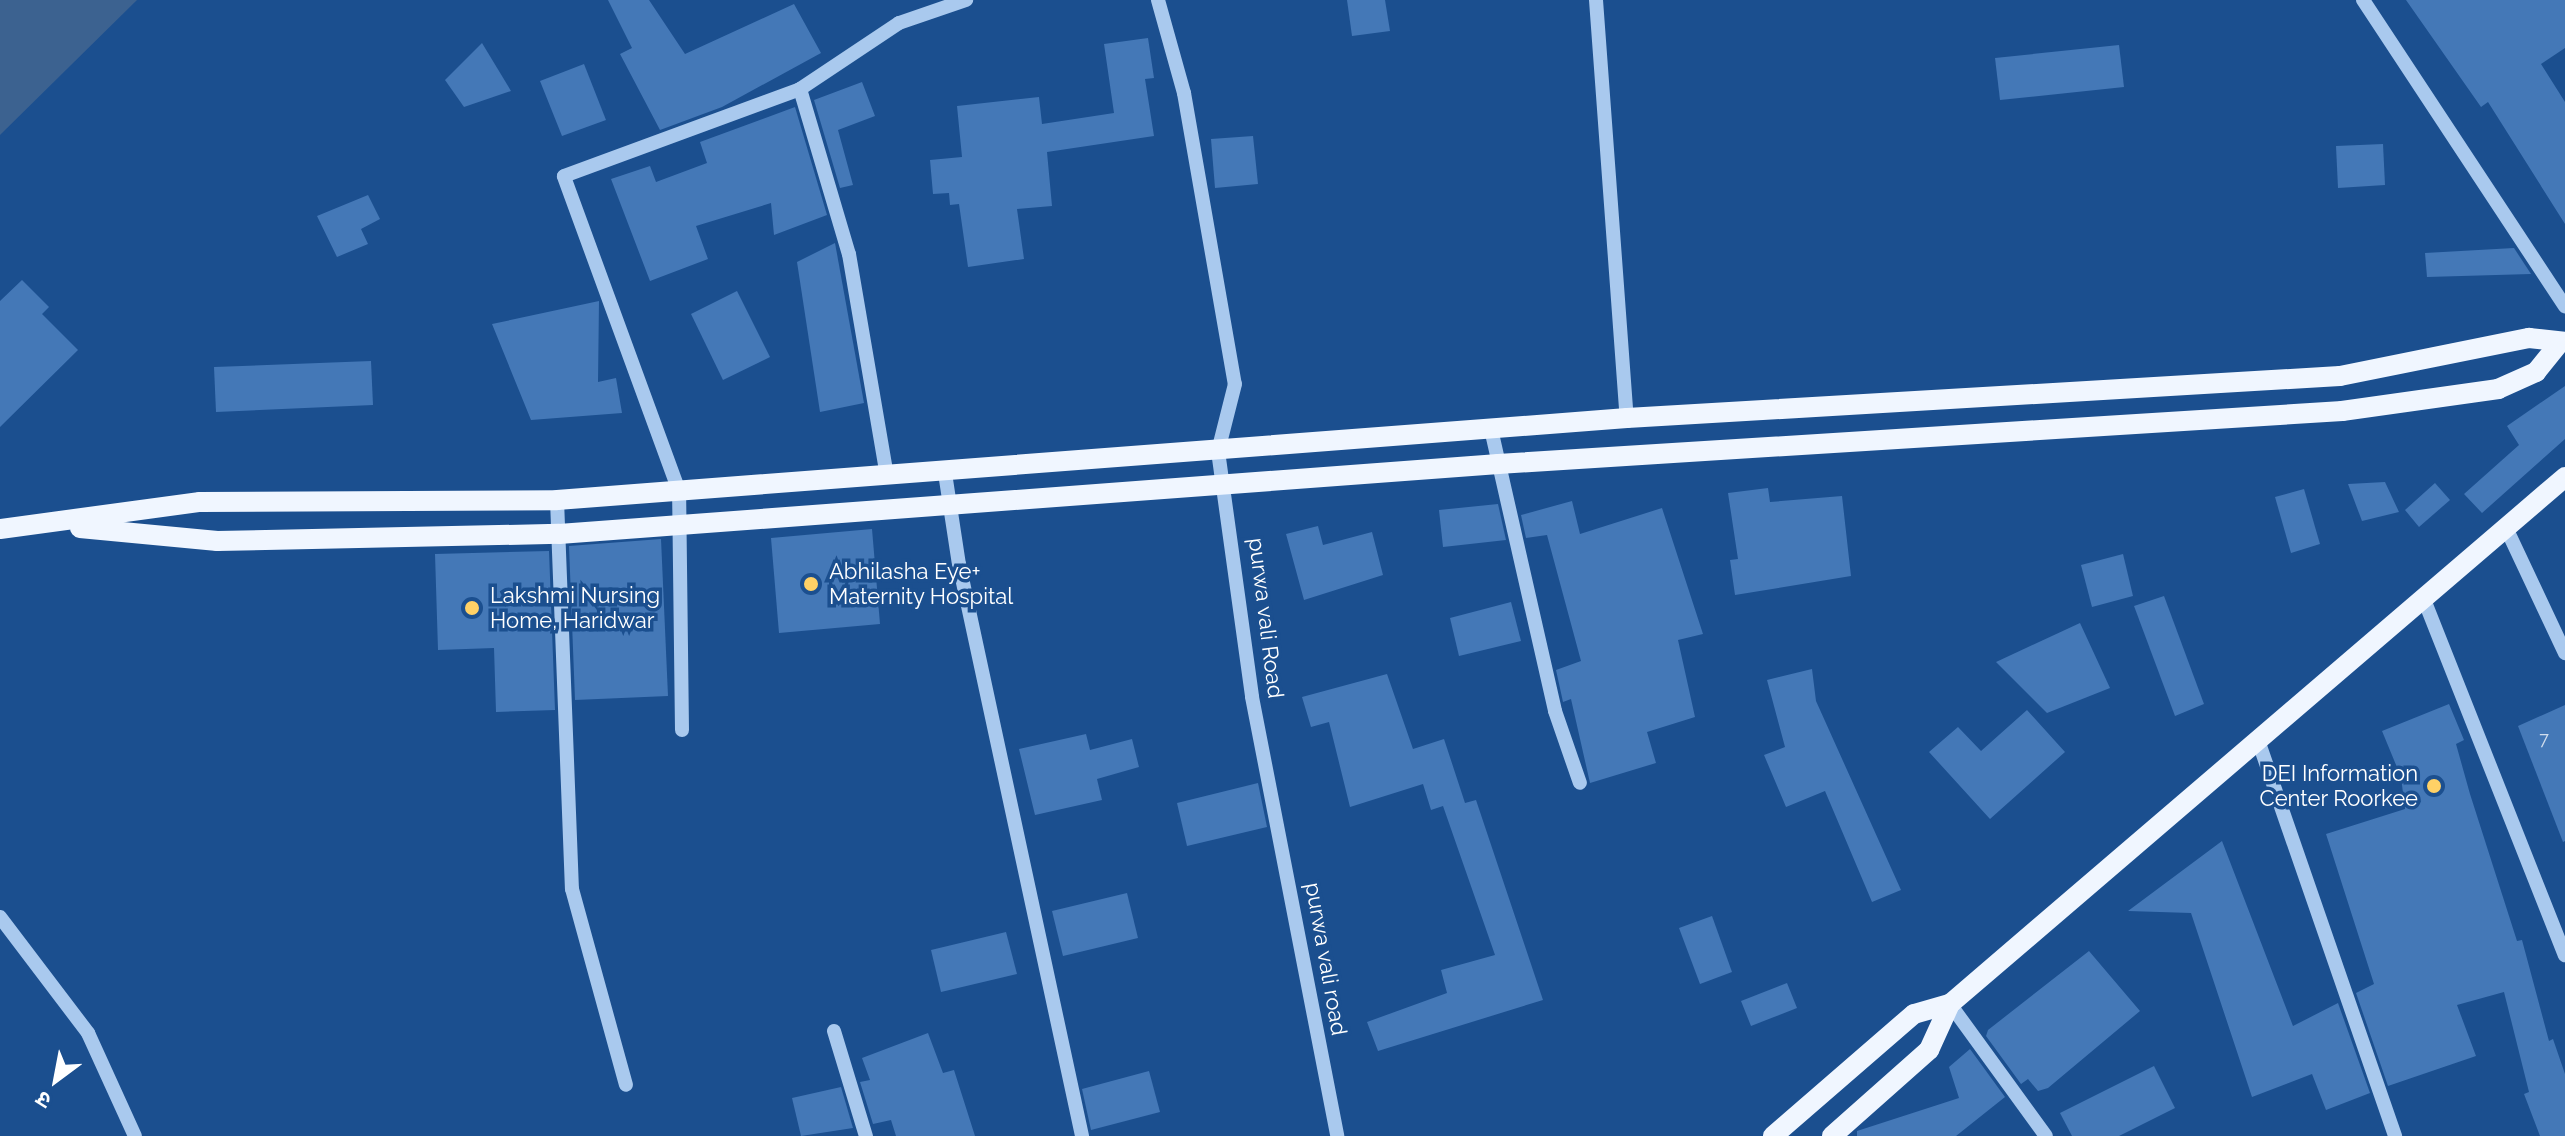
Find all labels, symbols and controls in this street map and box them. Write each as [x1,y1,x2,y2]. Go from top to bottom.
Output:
street label: purwa vali Road [1243,536,1289,700]
place label: Abhilasha Eye+ Maternity Hospital [829,558,1014,610]
marker: Abhilasha Eye+ Maternity Hospital [800,573,822,595]
place label: Lakshmi Nursing Home, Haridwar [490,582,660,634]
marker: Lakshmi Nursing Home, Haridwar [461,597,483,619]
house number: 7 [2539,728,2549,750]
place label: DEI Information Center Roorkee [2259,760,2418,812]
marker: DEI Information Center Roorkee [2425,777,2443,795]
street label: purwa vali road [1299,880,1353,1038]
north arrow [16,1040,96,1120]
text: उ [31,1086,56,1115]

